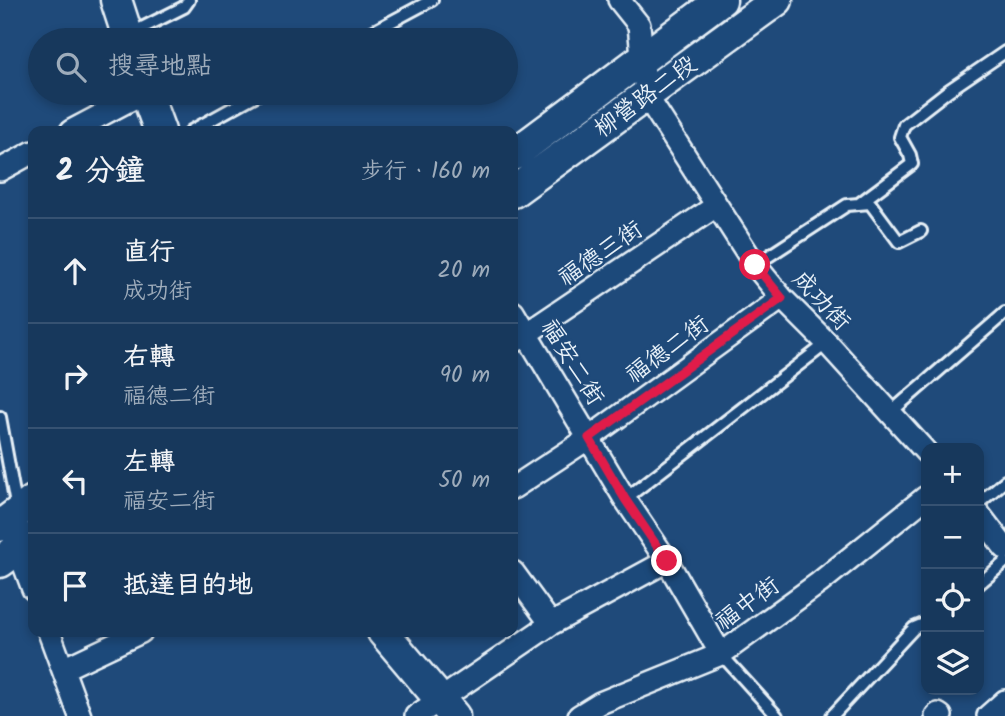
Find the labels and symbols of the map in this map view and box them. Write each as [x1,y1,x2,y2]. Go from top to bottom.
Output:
street label: 柳營路二段 [586,46,706,148]
street label: 福德三街 [550,211,652,297]
route start [739,249,770,280]
street label: 成功街 [782,261,860,341]
street label: 福德二街 [618,306,718,394]
street label: 福安二街 [530,312,614,414]
route end [651,545,682,576]
street label: 福中街 [707,567,788,641]

